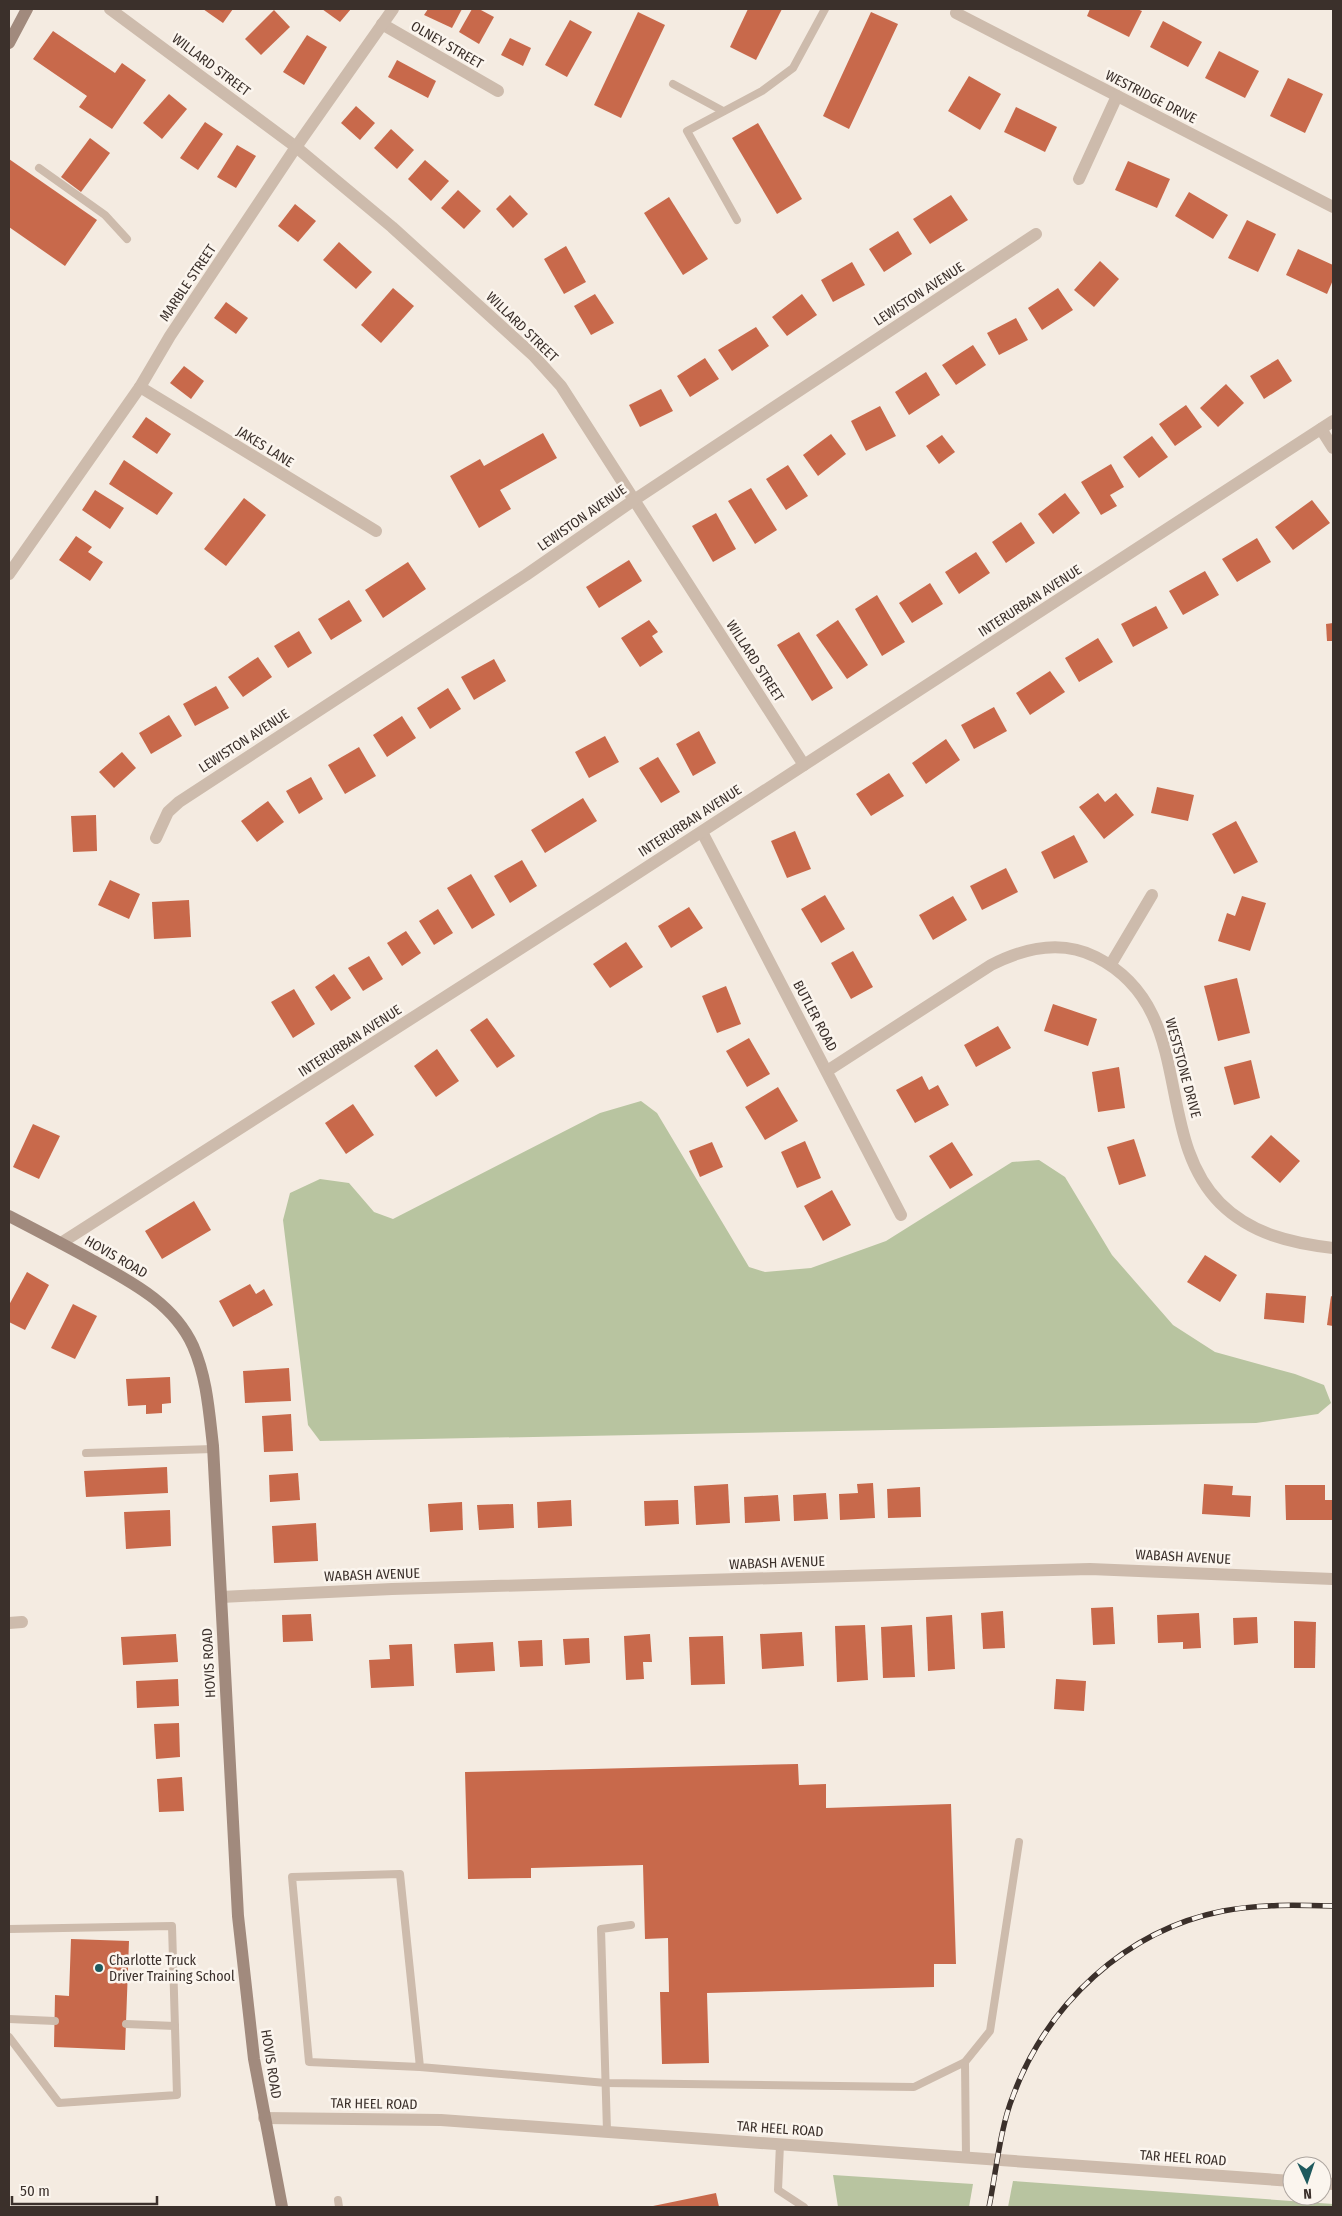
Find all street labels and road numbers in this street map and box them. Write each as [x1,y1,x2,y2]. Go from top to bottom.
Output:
street label: OLNEY STREET [408,17,487,73]
street label: WILLARD STREET [169,30,254,100]
street label: WESTRIDGE DRIVE [1102,67,1200,128]
street label: MARBLE STREET [156,241,220,325]
street label: LEWISTON AVENUE [871,258,968,330]
street label: WILLARD STREET [483,288,562,366]
street label: JAKES LANE [233,423,297,471]
street label: LEWISTON AVENUE [534,481,630,555]
street label: INTERURBAN AVENUE [975,561,1085,641]
street label: WILLARD STREET [722,617,788,705]
street label: LEWISTON AVENUE [196,705,293,777]
street label: INTERURBAN AVENUE [635,781,745,861]
street label: BUTLER ROAD [789,978,841,1054]
street label: INTERURBAN AVENUE [295,1001,405,1081]
street label: WESTSTONE DRIVE [1162,1016,1205,1120]
street label: HOVIS ROAD [81,1232,151,1282]
street label: WABASH AVENUE [1135,1546,1232,1568]
street label: WABASH AVENUE [729,1553,826,1573]
street label: WABASH AVENUE [324,1565,421,1585]
street label: HOVIS ROAD [199,1628,219,1698]
street label: HOVIS ROAD [257,2028,285,2100]
street label: TAR HEEL ROAD [330,2095,418,2113]
street label: TAR HEEL ROAD [736,2117,824,2141]
street label: TAR HEEL ROAD [1139,2146,1227,2170]

